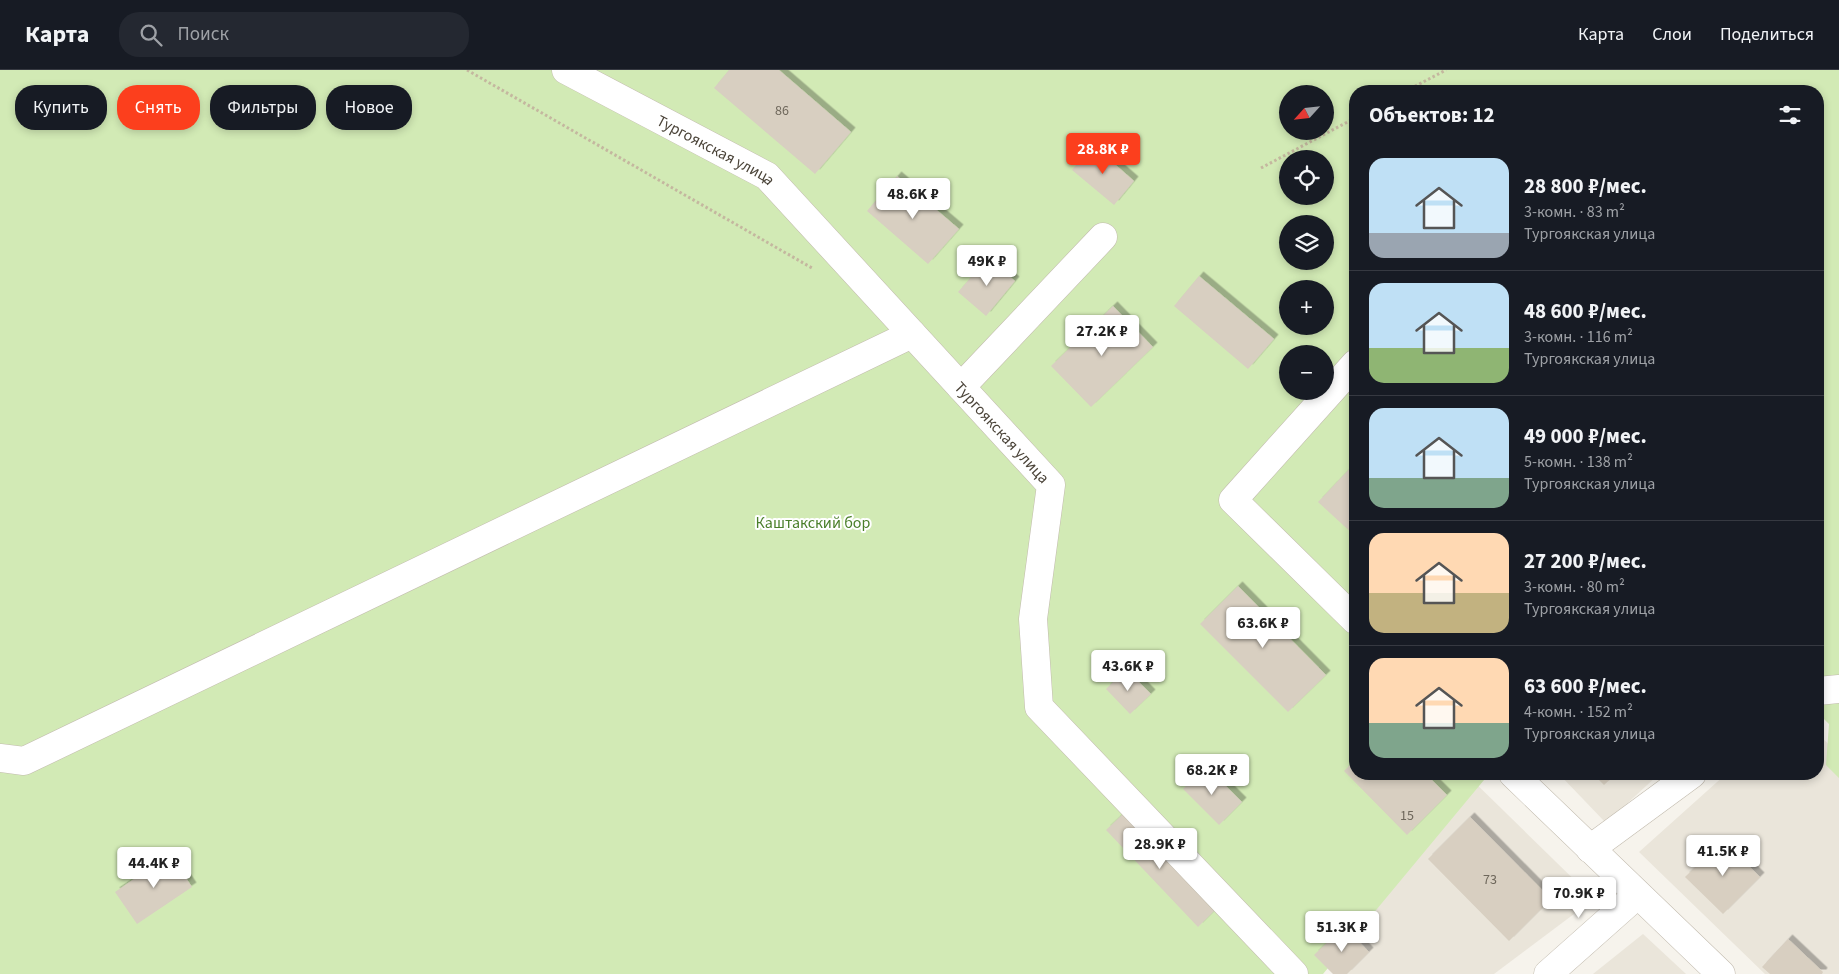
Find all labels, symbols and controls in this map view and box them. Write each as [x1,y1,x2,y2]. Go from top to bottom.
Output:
search box [119,12,469,57]
text: Карта [25,17,89,52]
icon: search [137,21,165,49]
text: Поиск [177,21,229,48]
text: Карта [1578,22,1624,47]
text: Слои [1652,22,1692,47]
text: Поделиться [1720,22,1814,47]
chip: Купить [15,85,107,130]
chip: Снять [117,85,200,130]
chip: Фильтры [210,85,316,130]
chip: Новое [326,85,412,130]
north arrow [1279,85,1334,140]
map controls [1279,85,1334,400]
text: Объектов: 12 [1369,100,1495,130]
house number: 86 [775,101,789,121]
icon: filters [1776,101,1804,129]
street label: Тургоякская улица [653,110,780,190]
pin: 28.8K ₽ [1057,132,1149,175]
text: 28.8K ₽ [1077,138,1129,160]
button: locate [1279,150,1334,205]
text: 28 800 ₽/мес. [1524,171,1647,201]
pin: 48.6K ₽ [867,178,959,220]
icon: home [1409,178,1469,238]
text: 48.6K ₽ [887,183,939,205]
text: 3-комн. · 83 m² [1524,201,1625,223]
button: layers [1279,215,1334,270]
text: Тургоякская улица [1524,223,1655,245]
pin: 49K ₽ [952,244,1022,287]
text: 49K ₽ [968,250,1006,272]
button: + [1279,280,1334,335]
text: 48 600 ₽/мес. [1524,296,1647,326]
icon: home [1409,303,1469,363]
pin: 27.2K ₽ [1056,314,1148,357]
text: 27.2K ₽ [1076,320,1128,342]
text: 3-комн. · 116 m² [1524,326,1633,348]
button: − [1279,345,1334,400]
text: Тургоякская улица [1524,348,1655,370]
street label: Тургоякская улица [949,377,1054,489]
text: 49 000 ₽/мес. [1524,421,1647,451]
icon: home [1409,428,1469,488]
text: 5-комн. · 138 m² [1524,451,1633,473]
text: Тургоякская улица [1524,473,1655,495]
park label: Каштакский бор [756,512,871,534]
text: 27 200 ₽/мес. [1524,546,1647,576]
icon: home [1409,553,1469,613]
text: 3-комн. · 80 m² [1524,576,1625,598]
text: Тургоякская улица [1524,598,1655,620]
pin: 63.6K ₽ [1217,606,1309,649]
text: 63.6K ₽ [1237,612,1289,634]
pin: 43.6K ₽ [1082,650,1174,692]
text: 43.6K ₽ [1102,655,1154,677]
text: 63 600 ₽/мес. [1524,671,1647,701]
icon: home [1409,678,1469,738]
text: 4-комн. · 152 m² [1524,701,1633,723]
text: Тургоякская улица [1524,723,1655,745]
pin: 68.2K ₽ [1166,754,1258,796]
text: 68.2K ₽ [1186,759,1238,781]
house number: 15 [1400,806,1414,826]
pin: 28.9K ₽ [1114,828,1206,870]
text: 28.9K ₽ [1134,833,1186,855]
pin: 41.5K ₽ [1677,834,1769,877]
text: 41.5K ₽ [1697,840,1749,862]
pin: 44.4K ₽ [108,846,200,889]
text: 44.4K ₽ [128,852,180,874]
house number: 73 [1483,870,1497,890]
pin: 70.9K ₽ [1533,876,1625,919]
text: 70.9K ₽ [1553,882,1605,904]
pin: 51.3K ₽ [1296,910,1388,953]
text: 51.3K ₽ [1316,916,1368,938]

